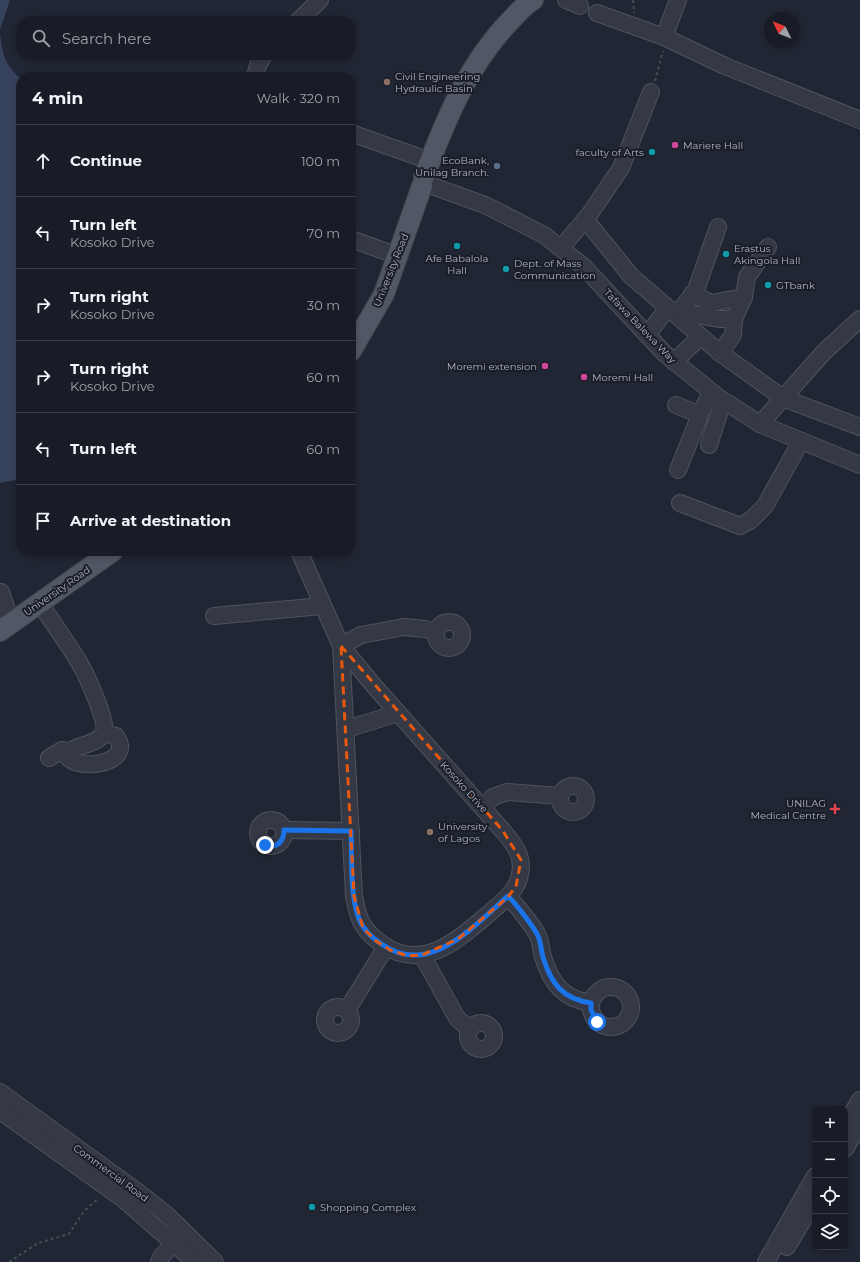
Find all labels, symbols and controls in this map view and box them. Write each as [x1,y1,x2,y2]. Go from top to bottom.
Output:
north arrow [764,12,800,48]
search box [16,16,356,60]
icon: search [30,27,52,49]
text: Search here [62,29,151,48]
place label: Civil Engineering Hydraulic Basin [395,70,480,95]
marker: Civil Engineering Hydraulic Basin [382,77,392,87]
text: 4 min [32,88,83,108]
text: Walk · 320 m [257,90,340,106]
place label: Mariere Hall [683,139,743,152]
marker: Mariere Hall [670,140,680,150]
place label: faculty of Arts [576,146,644,159]
marker: faculty of Arts [647,147,657,157]
icon: ahead [32,150,54,172]
text: Continue [70,151,142,170]
text: 100 m [301,153,340,169]
place label: EcoBank, Unilag Branch. [415,154,489,179]
marker: EcoBank, Unilag Branch. [492,161,502,171]
text: Turn left [70,215,137,234]
icon: left [32,222,54,244]
text: 70 m [307,225,340,241]
street label: University Road [370,231,412,309]
text: Kosoko Drive [70,234,155,250]
marker: Afe Babalola Hall [452,241,462,251]
place label: Erastus Akingola Hall [734,242,800,267]
marker: Erastus Akingola Hall [721,249,731,259]
place label: Afe Babalola Hall [426,252,488,277]
place label: Dept. of Mass Communication [514,257,596,282]
marker: Dept. of Mass Communication [501,264,511,274]
place label: GTbank [776,279,815,292]
marker: GTbank [763,280,773,290]
street label: Tafawa Balewa Way [601,286,679,366]
text: Turn right [70,287,149,306]
icon: right [32,294,54,316]
text: 30 m [307,297,340,313]
text: Kosoko Drive [70,306,155,322]
text: Turn right [70,359,149,378]
place label: Moremi extension [447,360,537,373]
marker: Moremi extension [540,361,550,371]
icon: right [32,366,54,388]
text: 60 m [306,369,340,385]
place label: Moremi Hall [592,371,653,384]
marker: Moremi Hall [579,372,589,382]
text: Kosoko Drive [70,378,155,394]
icon: left [32,438,54,460]
text: Turn left [70,439,137,458]
text: 60 m [306,441,340,457]
icon: arrive [32,510,54,532]
text: Arrive at destination [70,511,231,530]
street label: University Road [21,563,93,619]
street label: Kosoko Drive [437,758,491,816]
place label: UNILAG Medical Centre [750,797,826,822]
marker: UNILAG Medical Centre [829,803,841,815]
place label: University of Lagos [438,820,488,845]
marker: University of Lagos [425,827,435,837]
route end [256,836,274,854]
route start [588,1013,606,1031]
map controls [812,1106,848,1250]
button: + [812,1106,848,1142]
street label: Commercial Road [71,1141,151,1205]
button: − [812,1142,848,1178]
button: locate [812,1178,848,1214]
place label: Shopping Complex [320,1201,417,1214]
marker: Shopping Complex [307,1202,317,1212]
button: layers [812,1214,848,1250]

